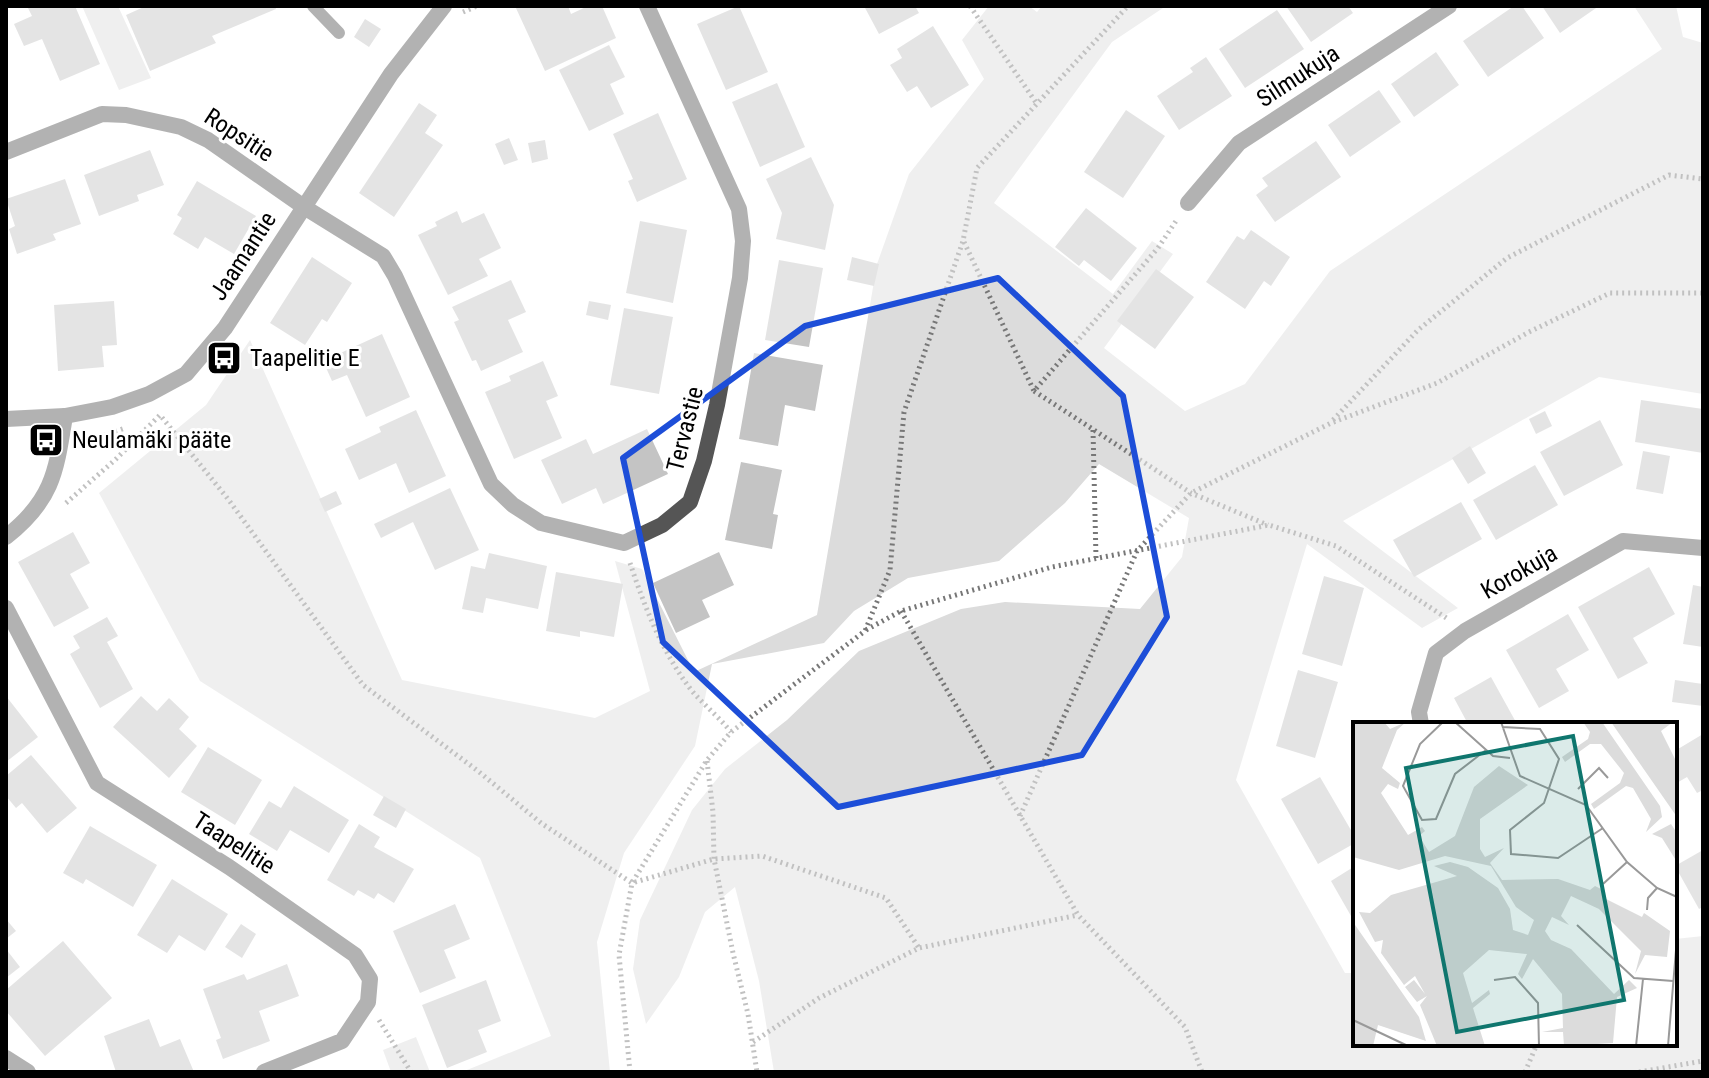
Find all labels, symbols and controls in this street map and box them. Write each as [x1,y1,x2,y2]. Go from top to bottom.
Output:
street label: Silmukuja [1252,39,1344,113]
street label: Ropsitie [199,102,279,168]
street label: Jaamantie [204,207,282,305]
bus stop icon: Taapelitie E [205,339,243,377]
place label: Taapelitie E [250,344,360,372]
street label: Tervastie [661,384,709,474]
bus stop icon: Neulamäki pääte [27,421,65,459]
place label: Neulamäki pääte [72,426,231,454]
street label: Korokuja [1476,539,1562,605]
inset map [1353,722,1677,1046]
street label: Taapelitie [188,806,280,880]

